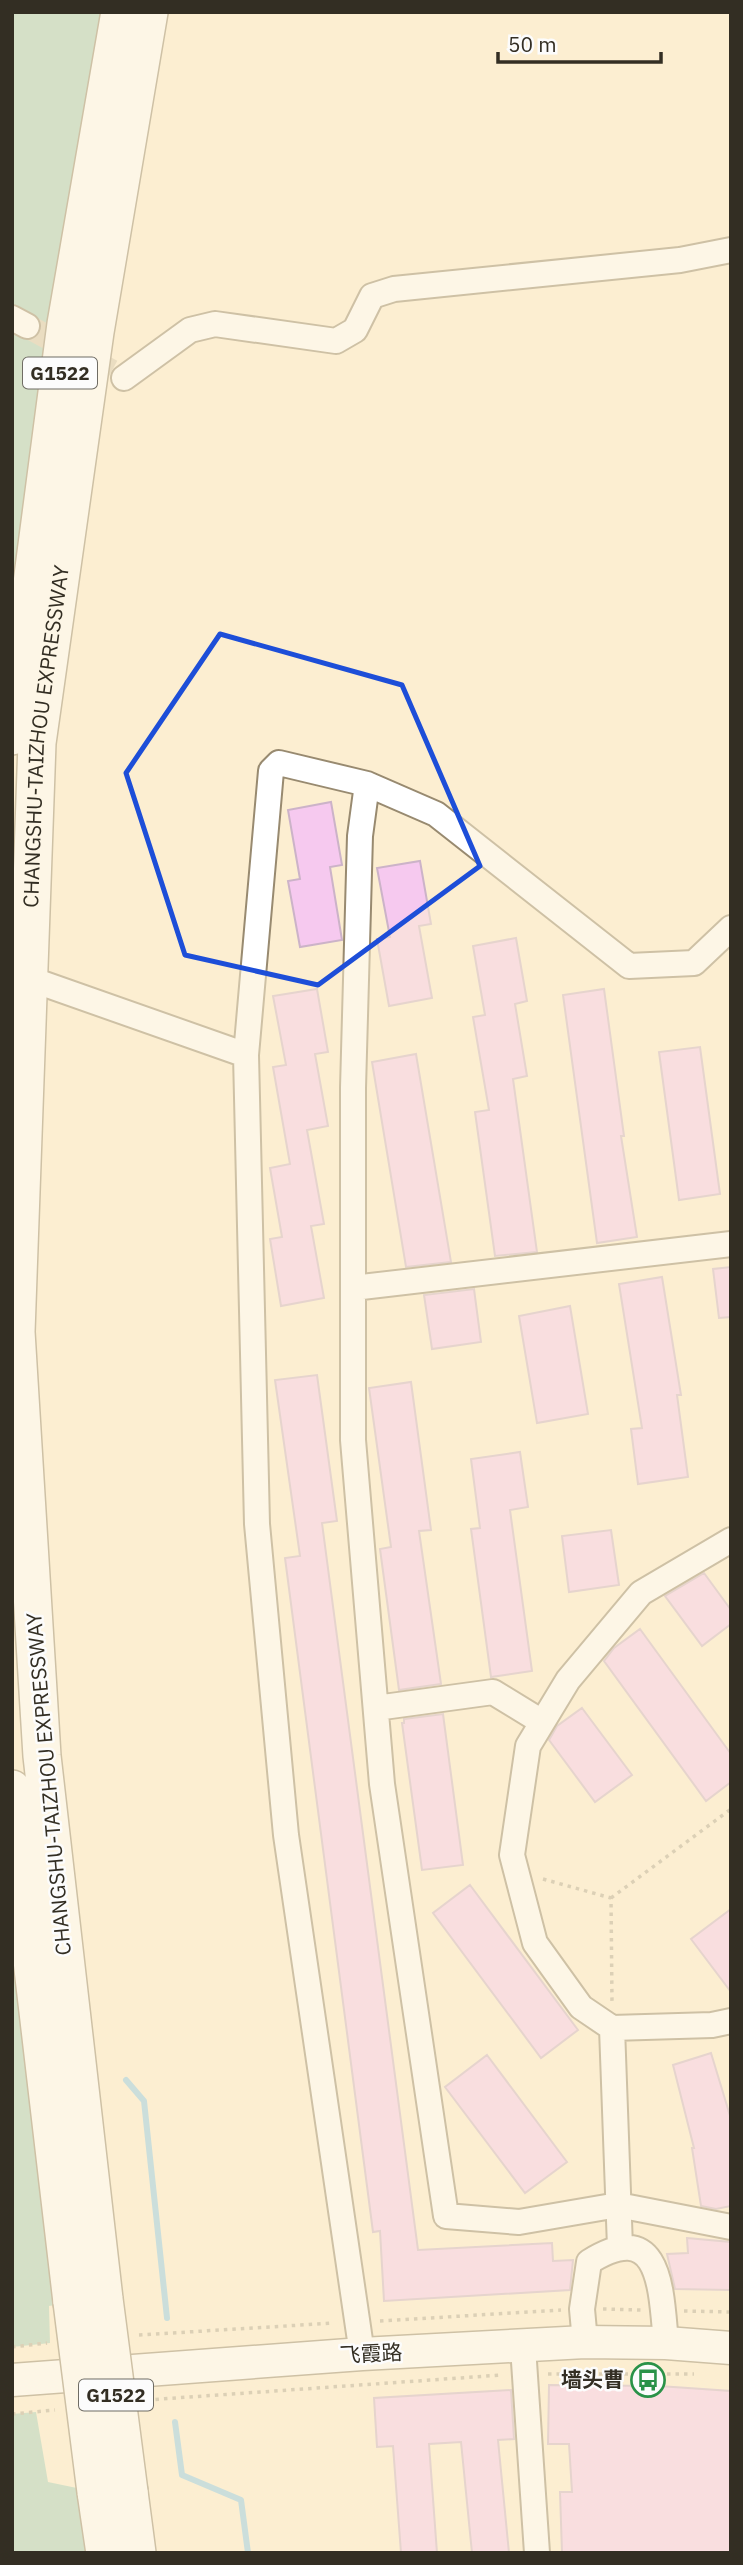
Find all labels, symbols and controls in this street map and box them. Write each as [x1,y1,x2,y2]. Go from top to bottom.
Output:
scale bar [498,21,661,65]
text: 50 m [508,30,557,58]
road number: G1522 [23,358,97,388]
street label: CHANGSHU-TAIZHOU EXPRESSWAY [16,563,75,908]
street label: CHANGSHU-TAIZHOU EXPRESSWAY [19,1611,77,1957]
street label: 飞霞路 [339,2337,403,2369]
bus stop icon: 墙头曹 [629,2361,667,2399]
place label: 墙头曹 [561,2365,624,2393]
road number: G1522 [79,2380,153,2410]

